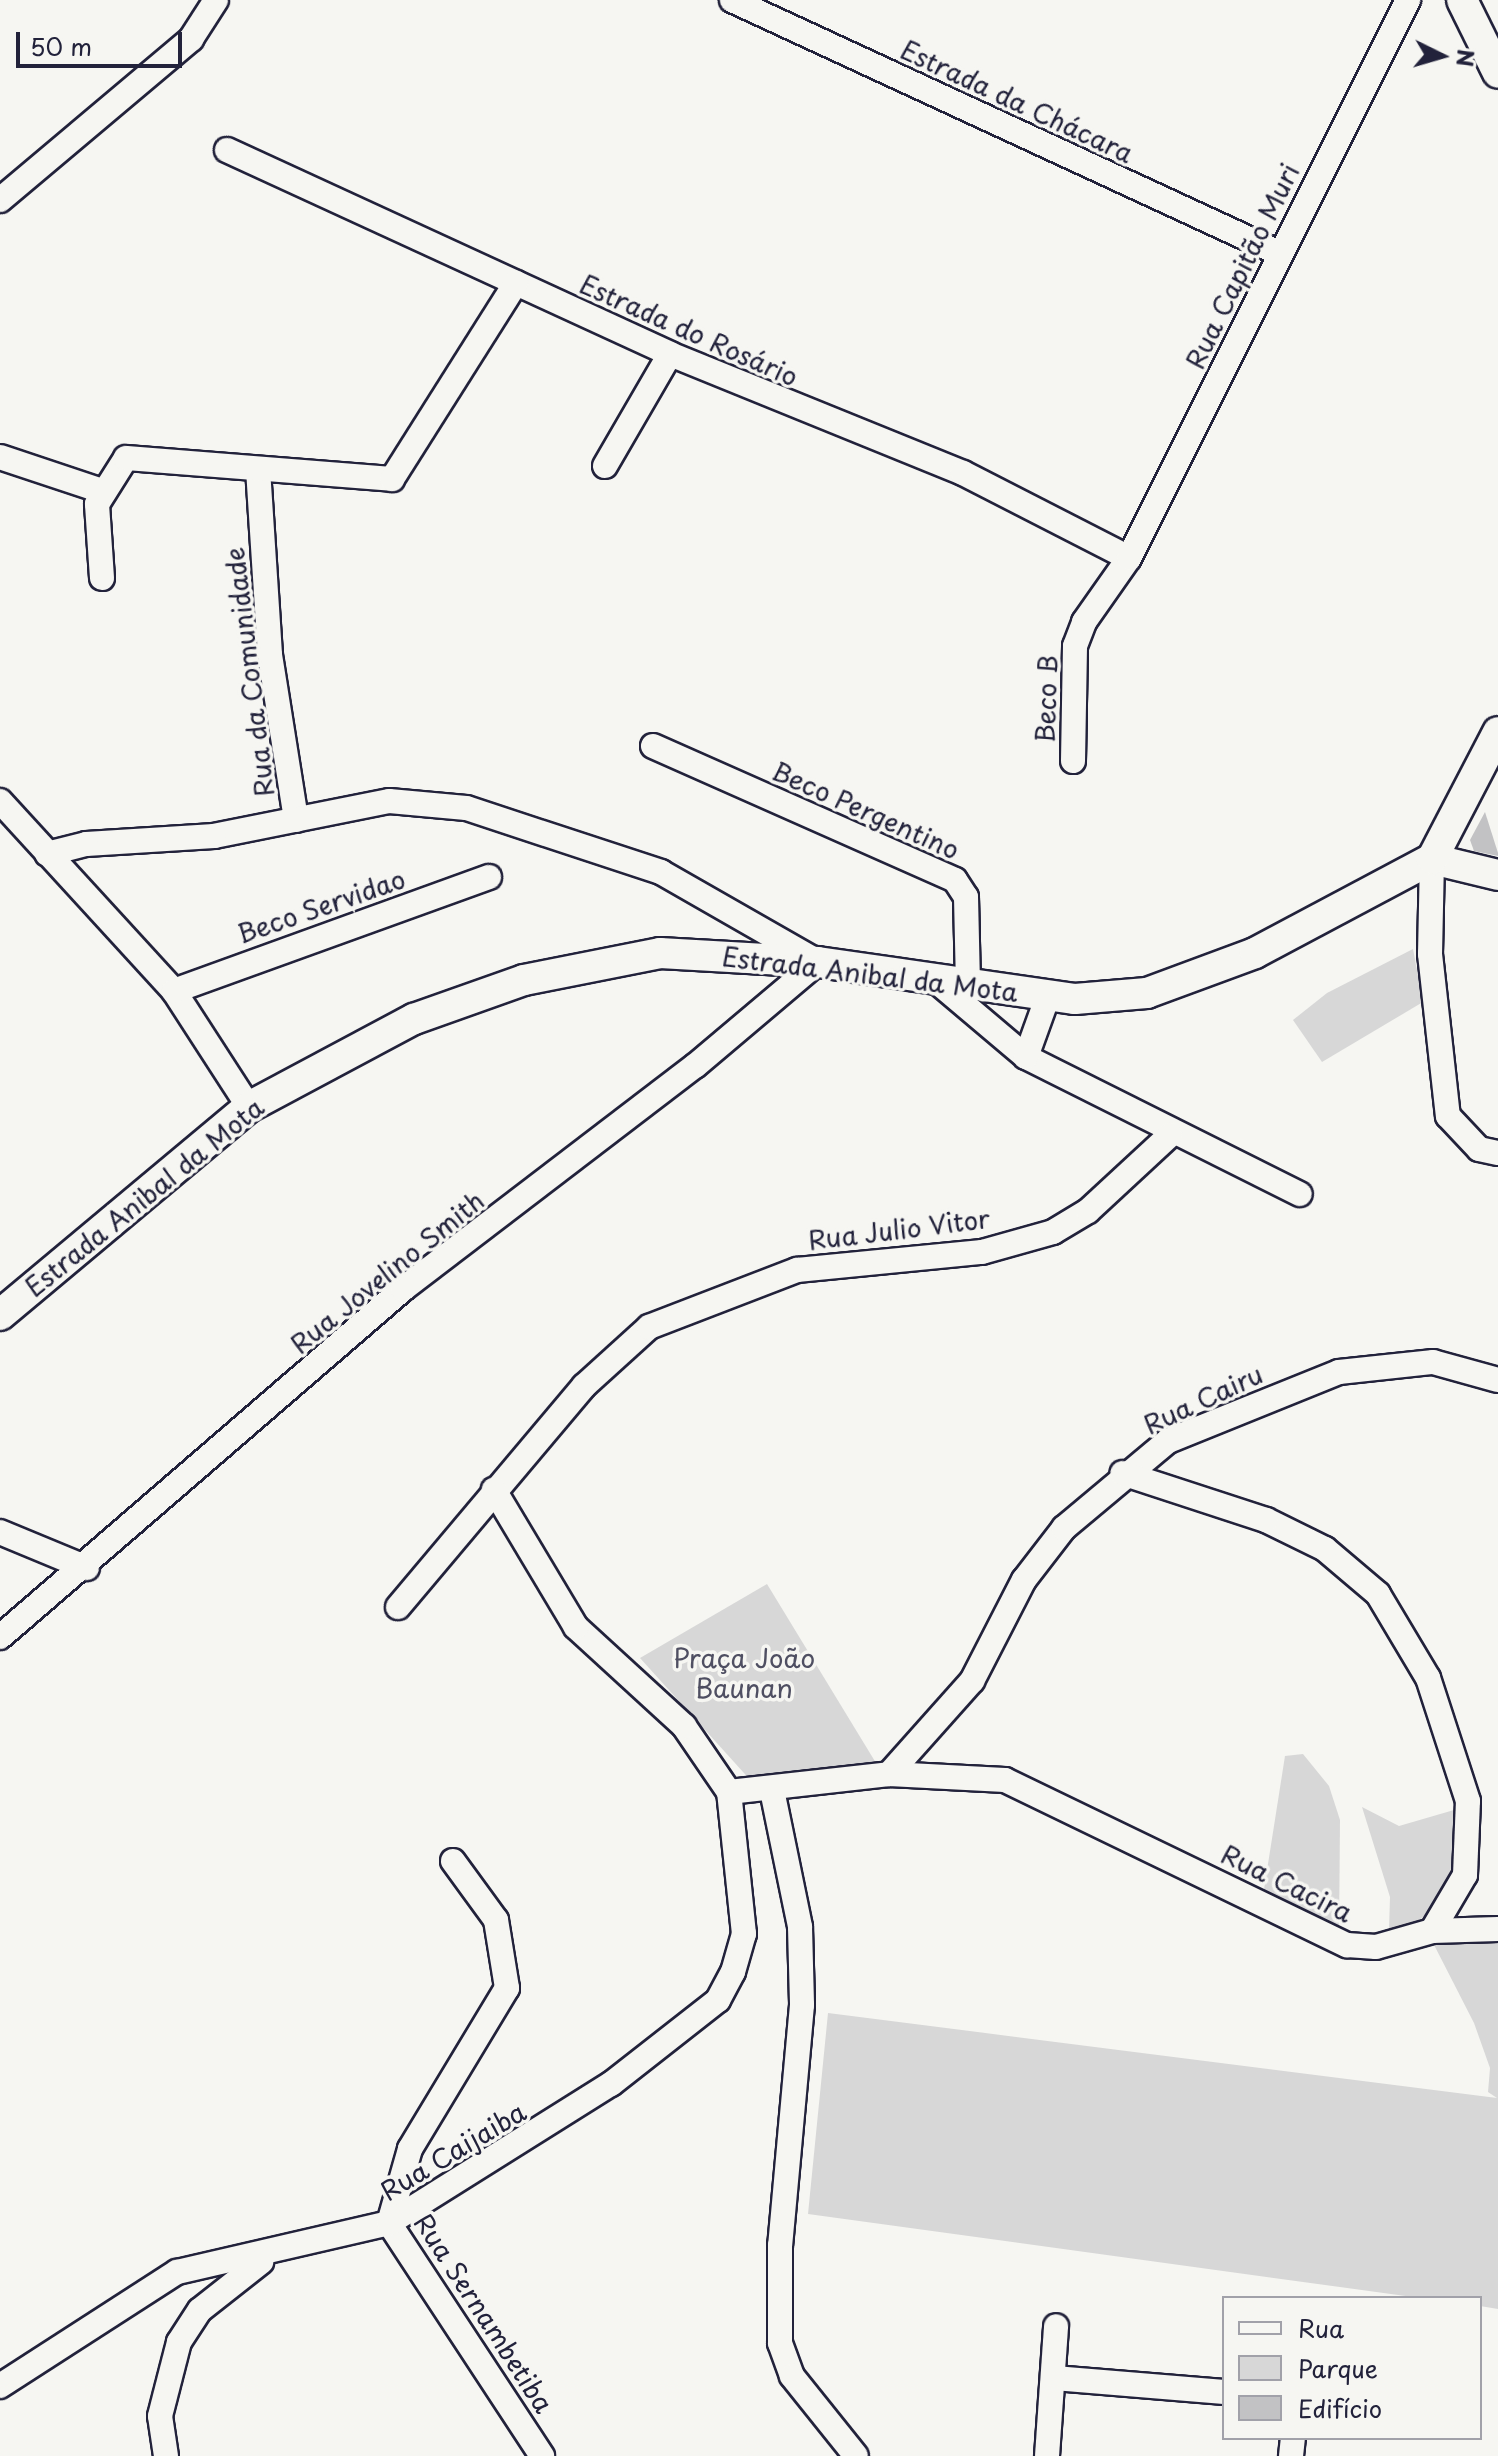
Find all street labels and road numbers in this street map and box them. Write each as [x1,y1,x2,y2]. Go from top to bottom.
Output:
street label: Estrada da Chácara [896,33,1138,169]
street label: Rua Capitão Muri [1179,158,1305,374]
street label: Estrada do Rosário [575,268,803,392]
street label: Rua da Comunidade [218,545,280,799]
street label: Beco B [1029,656,1063,742]
street label: Beco Pergentino [768,755,964,865]
street label: Beco Servidao [233,863,409,949]
street label: Estrada Anibal da Mota [719,940,1021,1008]
street label: Estrada Anibal da Mota [18,1091,270,1303]
street label: Rua Jovelino Smith [285,1185,489,1359]
street label: Rua Julio Vitor [804,1202,994,1256]
street label: Rua Cairu [1139,1358,1267,1440]
street label: Rua Cacira [1216,1838,1358,1928]
street label: Rua Caijaiba [375,2095,531,2207]
street label: Rua Sernambetiba [407,2206,561,2420]

